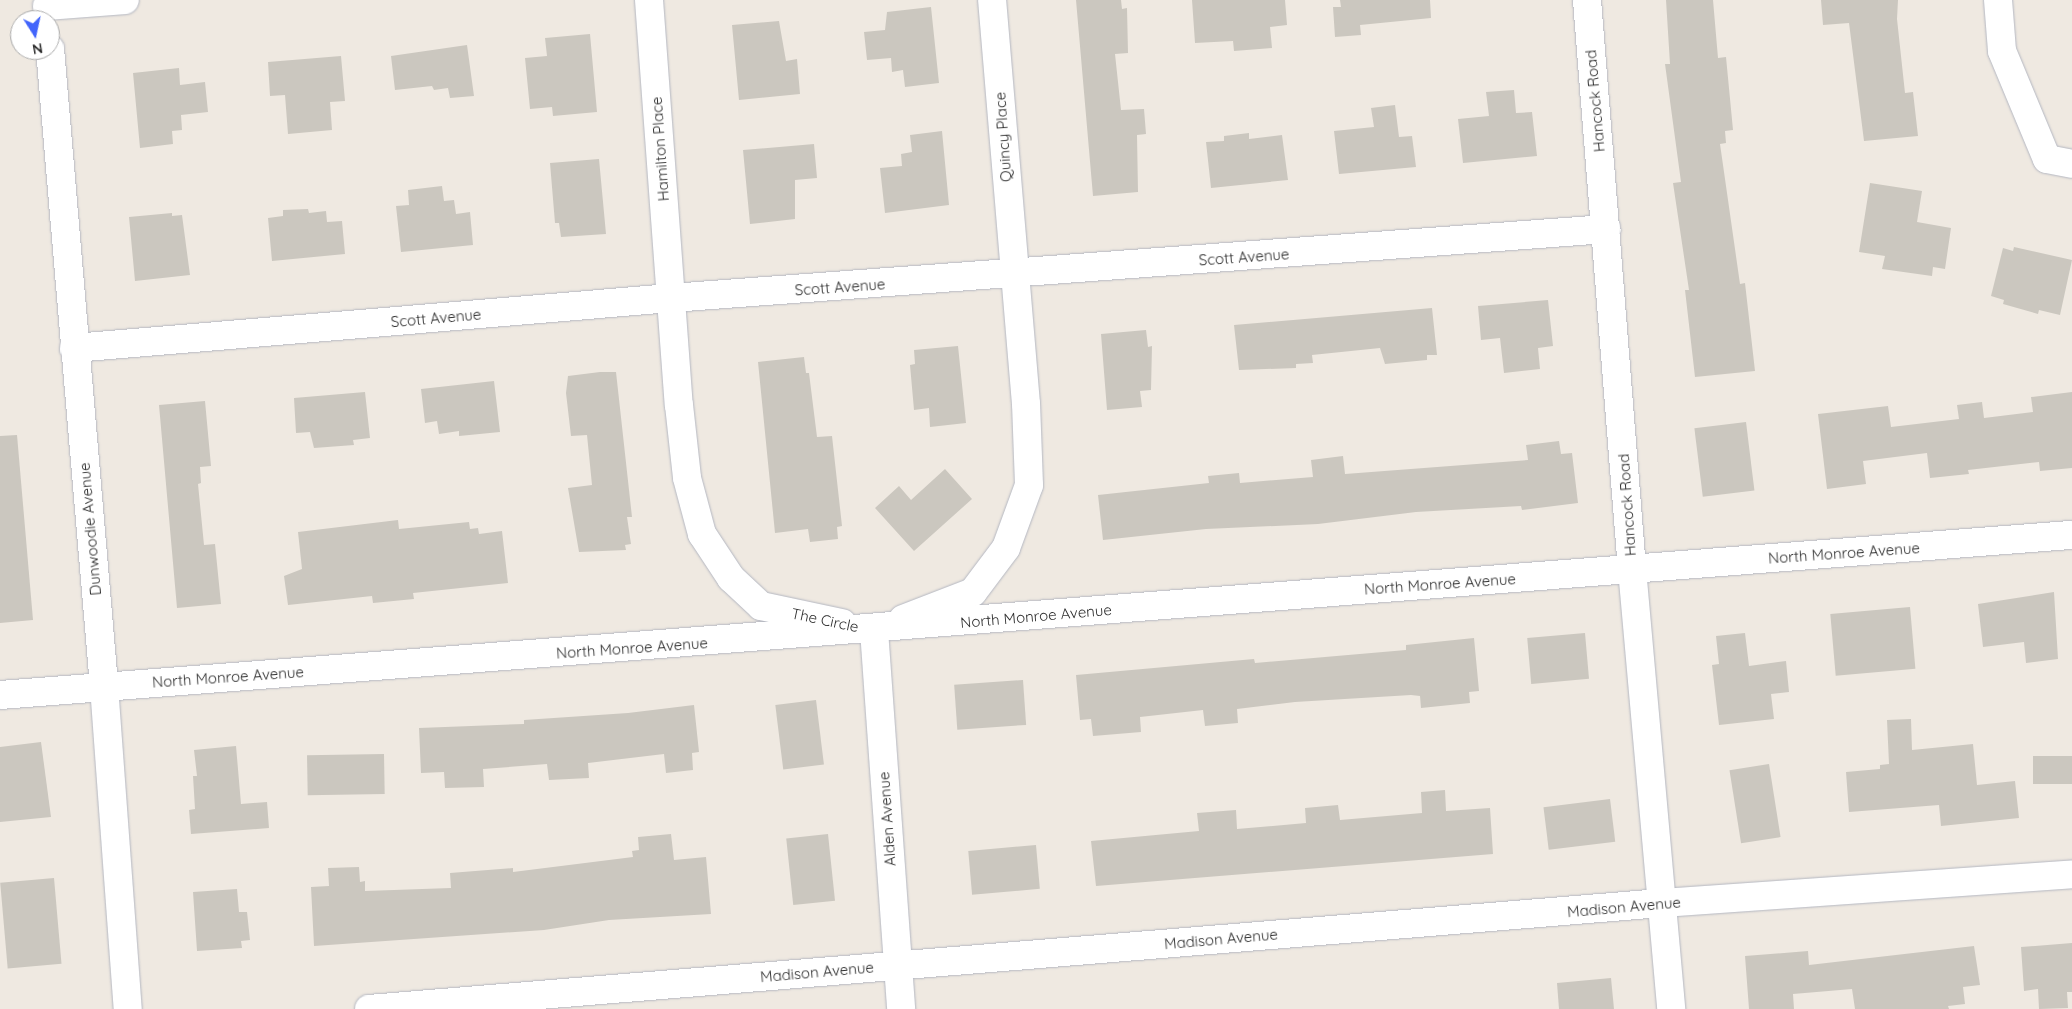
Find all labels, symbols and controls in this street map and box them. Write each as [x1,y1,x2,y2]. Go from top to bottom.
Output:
north arrow [10,10,60,60]
text: N [31,39,44,59]
street label: Hancock Road [1582,49,1608,153]
street label: Quincy Place [991,91,1015,183]
street label: Hamilton Place [647,96,673,202]
street label: Scott Avenue [1198,245,1290,269]
street label: Scott Avenue [794,275,886,299]
street label: Scott Avenue [390,305,482,331]
street label: Hancock Road [1614,453,1640,557]
street label: Dunwoodie Avenue [75,462,105,596]
street label: North Monroe Avenue [1768,539,1920,567]
street label: North Monroe Avenue [1364,570,1516,598]
street label: North Monroe Avenue [960,600,1112,632]
street label: The Circle [790,604,860,636]
street label: North Monroe Avenue [556,634,708,662]
street label: North Monroe Avenue [152,663,304,691]
street label: Alden Avenue [875,771,899,867]
street label: Madison Avenue [1566,893,1682,921]
street label: Madison Avenue [1163,925,1279,953]
street label: Madison Avenue [759,958,875,986]

